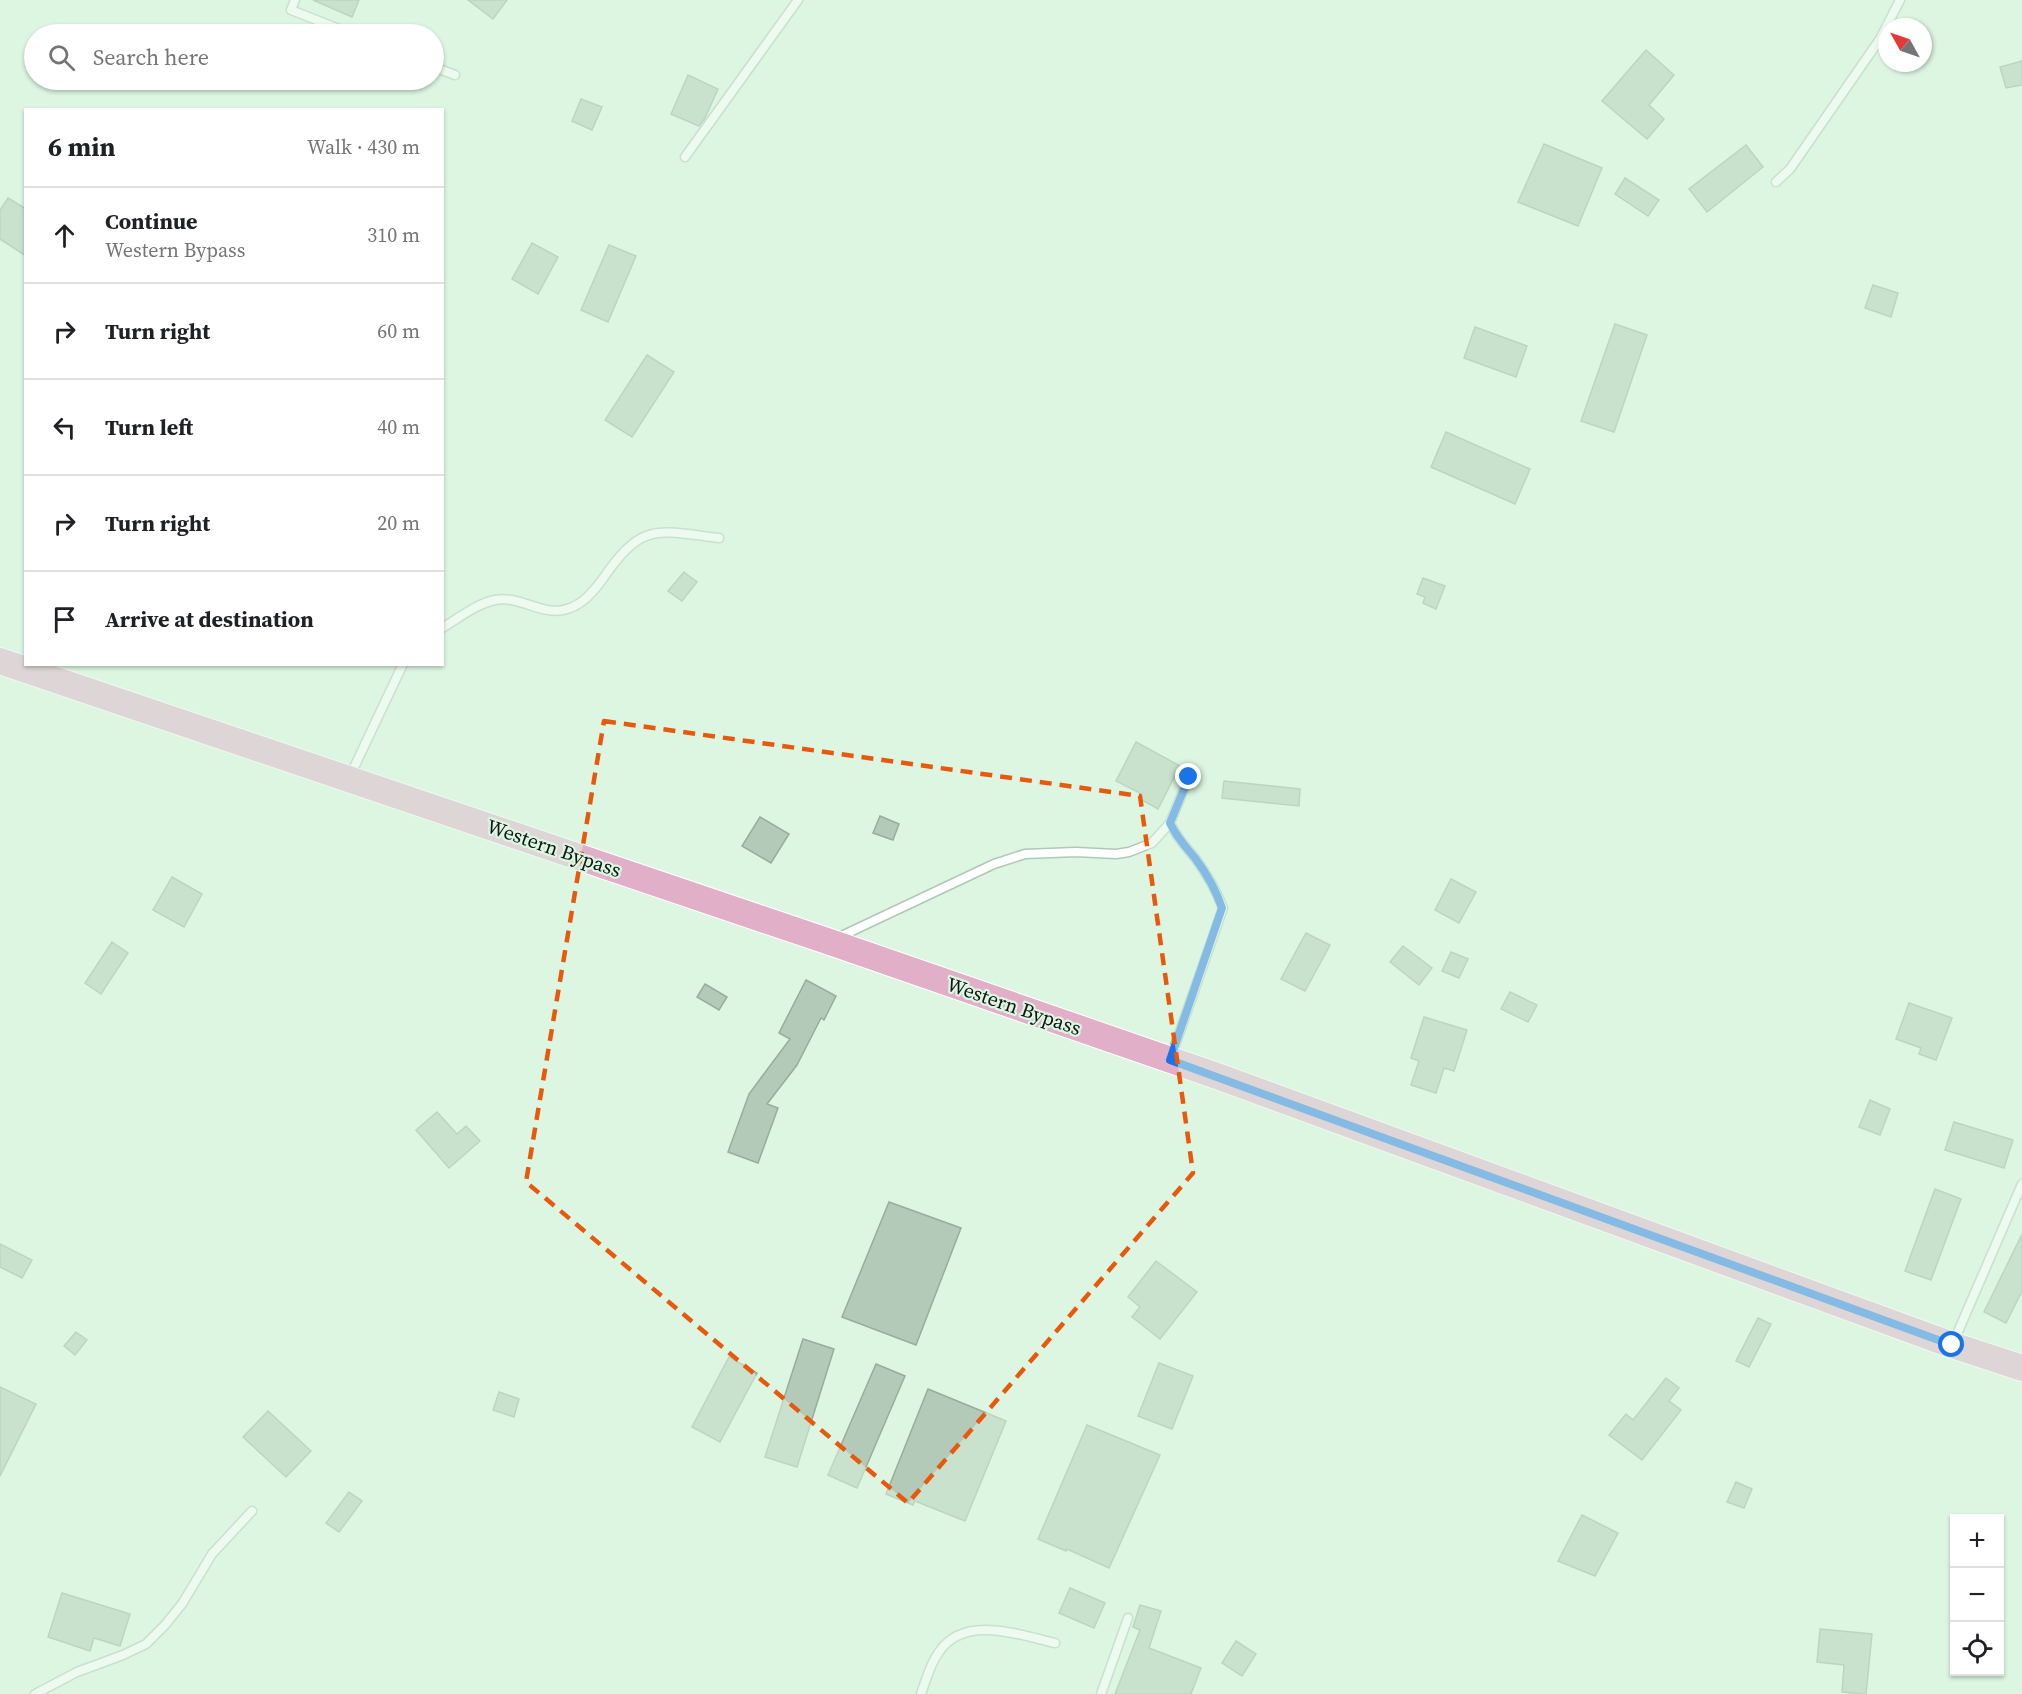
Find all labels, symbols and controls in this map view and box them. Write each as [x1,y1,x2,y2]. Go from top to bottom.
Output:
north arrow [1878,18,1932,72]
search box [24,24,444,90]
icon: search [45,41,78,74]
text: Search here [93,42,209,72]
text: 6 min [48,129,115,165]
text: Walk · 430 m [307,133,420,161]
text: Continue [105,206,198,236]
icon: ahead [48,219,81,252]
text: 310 m [367,221,420,249]
text: Western Bypass [105,236,245,264]
icon: right [48,315,81,348]
text: Turn right [105,316,210,346]
text: 60 m [377,317,420,345]
icon: left [48,411,81,444]
text: Turn left [105,412,193,442]
text: 40 m [377,413,420,441]
icon: right [48,507,81,540]
text: Turn right [105,508,210,538]
text: 20 m [377,509,420,537]
icon: arrive [48,603,81,636]
text: Arrive at destination [105,604,314,634]
route end [1175,763,1201,789]
street label: Western Bypass [483,812,625,884]
street label: Western Bypass [943,970,1085,1042]
route start [1938,1331,1964,1357]
map controls [1950,1514,2004,1676]
button: + [1950,1514,2004,1568]
button: − [1950,1568,2004,1622]
button: locate [1950,1622,2004,1676]

